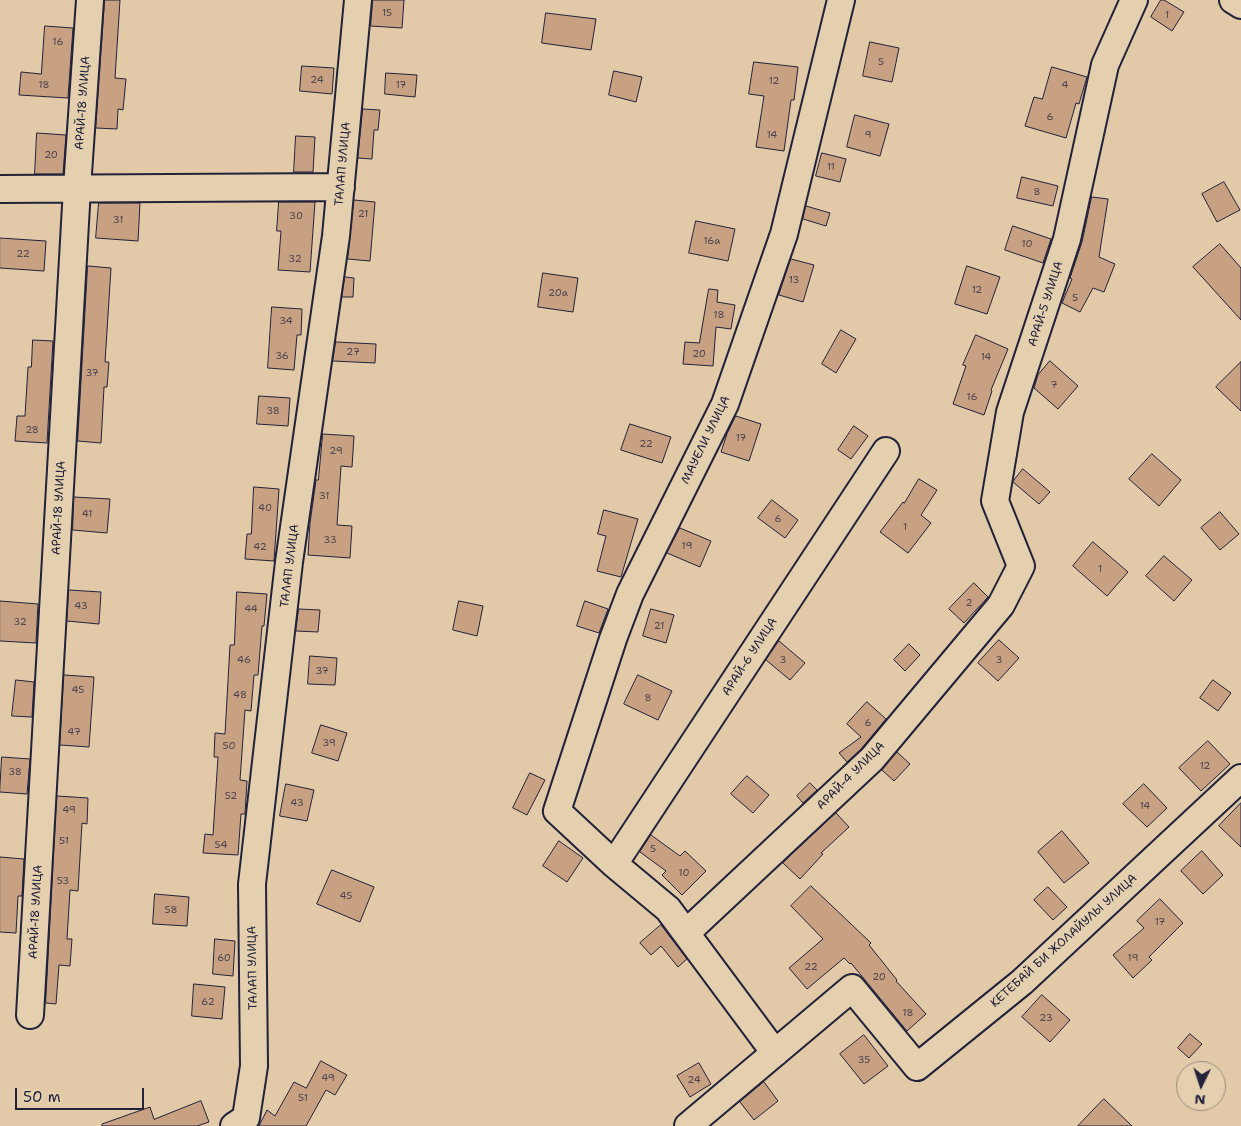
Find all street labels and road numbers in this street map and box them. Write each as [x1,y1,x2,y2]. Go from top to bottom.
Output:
street label: АРАЙ-18 УЛИЦА [73,55,93,151]
street label: ТАЛАП УЛИЦА [332,121,354,207]
street label: АРАЙ-5 УЛИЦА [1025,260,1067,348]
street label: МАУЕЛИ УЛИЦА [678,394,734,486]
street label: АРАЙ-18 УЛИЦА [49,461,69,555]
street label: ТАЛАП УЛИЦА [278,523,302,609]
street label: АРАЙ-6 УЛИЦА [719,615,781,699]
street label: АРАЙ-4 УЛИЦА [814,739,888,813]
street label: АРАЙ-18 УЛИЦА [26,865,46,959]
street label: КЕТЕБАЙ БИ ЖОЛАЙУЛЫ УЛИЦА [988,871,1140,1011]
street label: ТАЛАП УЛИЦА [245,926,261,1010]

